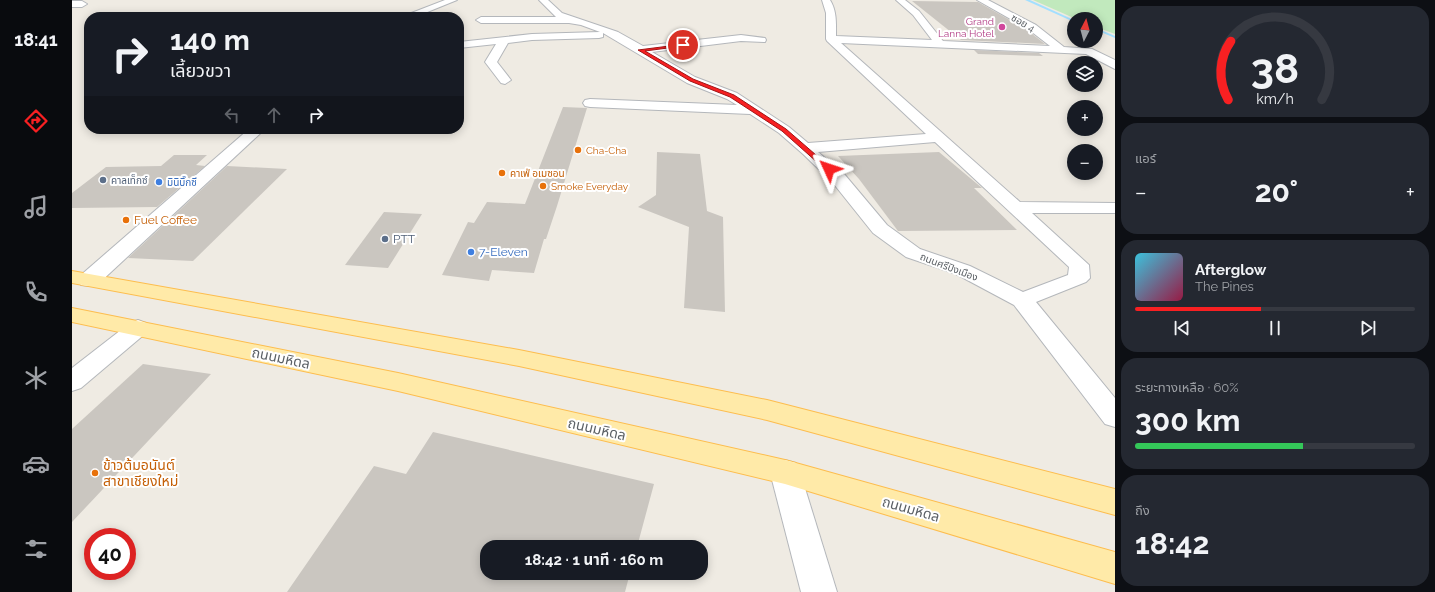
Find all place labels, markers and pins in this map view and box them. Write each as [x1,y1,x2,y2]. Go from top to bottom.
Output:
place label: Grand Lanna Hotel [938,16,994,39]
marker: Grand Lanna Hotel [997,22,1007,32]
pin [666,28,700,62]
marker: Cha-Cha [573,145,583,155]
place label: Cha-Cha [586,145,627,156]
marker: คาเฟ่ อเมซอน [497,168,507,178]
place label: คาเฟ่ อเมซอน [510,168,565,179]
place label: คาลเท็กซ์ [111,174,148,186]
marker: คาลเท็กซ์ [98,175,108,185]
place label: มินิบิ๊กซี [167,175,197,188]
marker: มินิบิ๊กซี [154,177,164,187]
marker: Smoke Everyday [538,181,548,191]
place label: Smoke Everyday [551,181,629,192]
place label: Fuel Coffee [134,213,197,227]
marker: Fuel Coffee [121,215,131,225]
place label: PTT [393,232,416,246]
marker: PTT [380,234,390,244]
place label: 7-Eleven [479,245,528,259]
marker: 7-Eleven [466,247,476,257]
place label: ข้าวต้มอนันต์ สาขาเชียงใหม่ [103,457,178,489]
marker: ข้าวต้มอนันต์ สาขาเชียงใหม่ [90,468,100,478]

